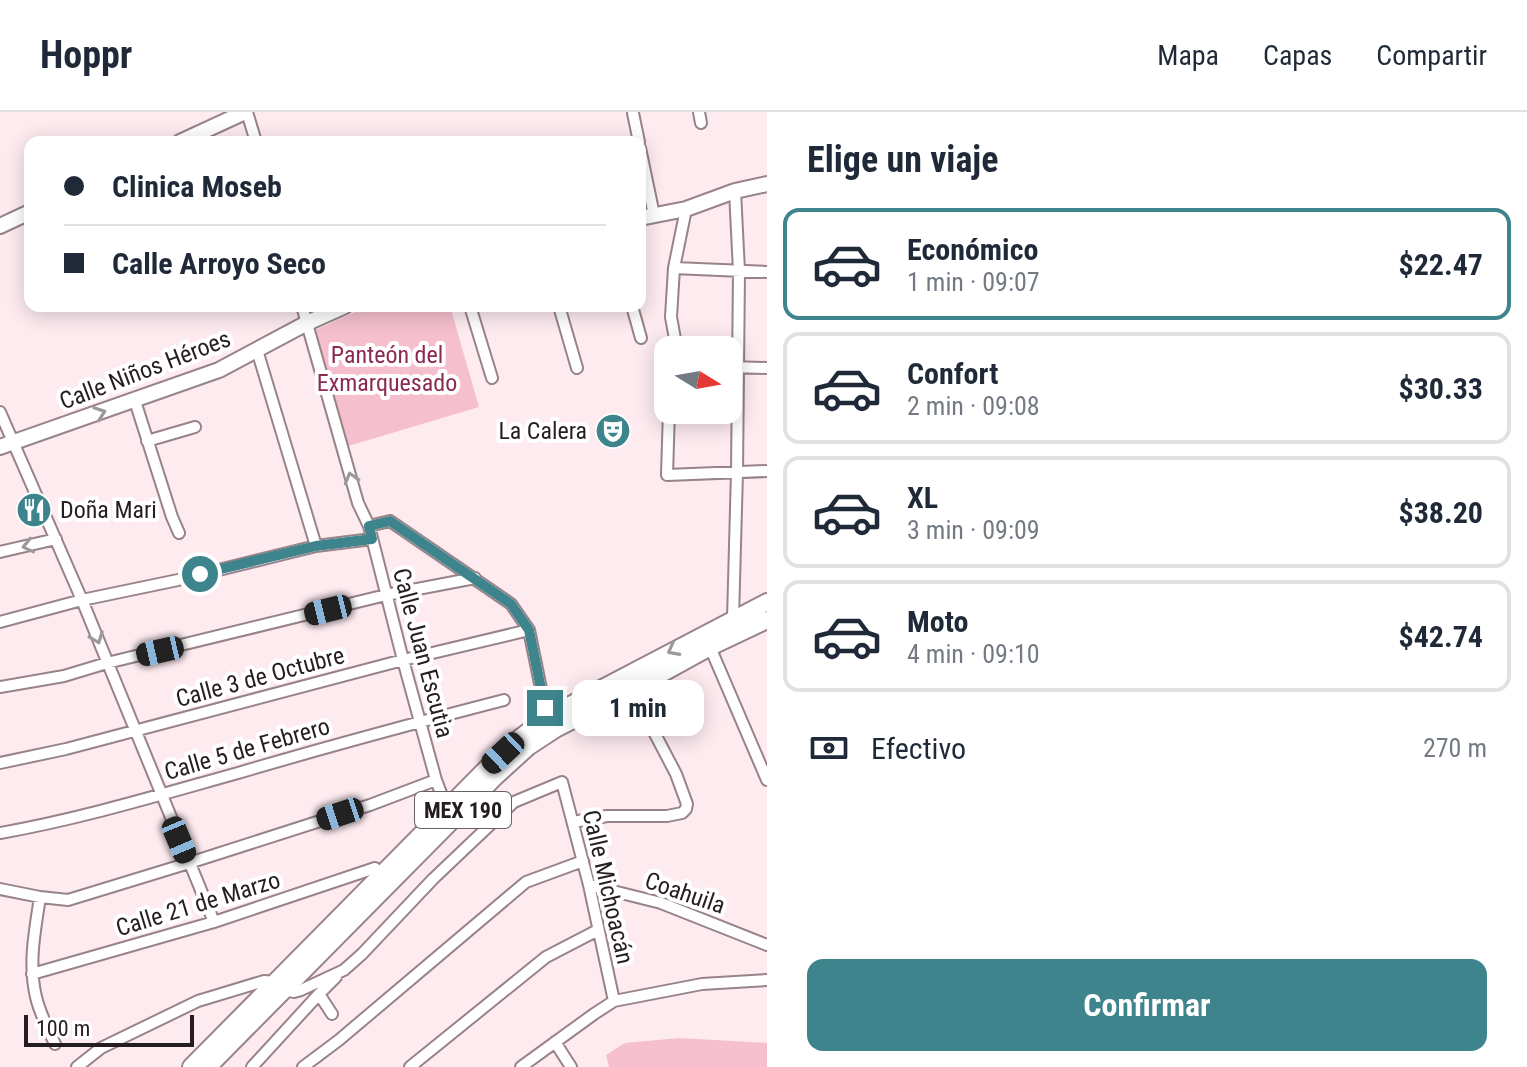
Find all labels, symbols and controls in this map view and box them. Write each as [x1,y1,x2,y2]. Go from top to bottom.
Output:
text: Hoppr [40,33,132,77]
text: Mapa [1157,39,1219,72]
text: Capas [1263,39,1332,72]
text: Compartir [1376,39,1487,72]
text: Elige un viaje [807,139,998,181]
text: Clinica Moseb [112,169,282,204]
icon: car [811,228,883,300]
text: Económico [907,232,1038,267]
text: Calle Arroyo Seco [112,246,326,281]
text: $22.47 [1398,247,1483,282]
text: 1 min · 09:07 [907,267,1040,297]
street label: Calle Niños Héroes [56,325,234,415]
north arrow [654,336,742,424]
map controls [654,336,742,424]
park label: Panteón del Exmarquesado [317,341,457,397]
icon: car [811,352,883,424]
text: Confort [907,356,998,391]
text: $30.33 [1398,371,1483,406]
text: 2 min · 09:08 [907,391,1040,421]
one-way arrow [92,406,106,422]
theatre icon: La Calera [594,412,632,450]
place label: La Calera [498,417,587,445]
one-way arrow [344,472,360,486]
icon: car [811,476,883,548]
text: XL [907,480,938,515]
restaurant icon: Doña Mari [15,491,53,529]
text: $38.20 [1398,495,1483,530]
place label: Doña Mari [60,496,157,524]
text: 3 min · 09:09 [907,515,1040,545]
one-way arrow [22,536,35,553]
route start [182,556,218,592]
street label: Calle Juan Escutia [387,565,459,741]
car [302,593,354,627]
icon: car [811,600,883,672]
text: Moto [907,604,968,639]
text: $42.74 [1398,619,1483,654]
one-way arrow [87,630,104,644]
car [134,634,186,668]
text: 4 min · 09:10 [907,639,1040,669]
street label: Calle 3 de Octubre [173,641,347,713]
one-way arrow [666,641,681,656]
callout: 1 min [573,680,705,736]
route end [527,690,563,726]
text: 1 min [609,693,667,723]
street label: Calle 5 de Febrero [161,712,333,786]
icon: cash [807,726,851,770]
car [477,728,529,778]
text: Efectivo [871,731,966,766]
text: 270 m [1423,733,1487,763]
road number: MEX 190 [415,792,511,828]
car [313,795,367,833]
street label: Calle Michoacán [577,807,639,967]
car [159,813,199,867]
street label: Calle 21 de Marzo [113,866,283,942]
street label: Coahuila [641,866,729,920]
button: Confirmar [807,959,1487,1051]
scale bar [24,1011,194,1047]
text: 100 m [36,1016,90,1041]

